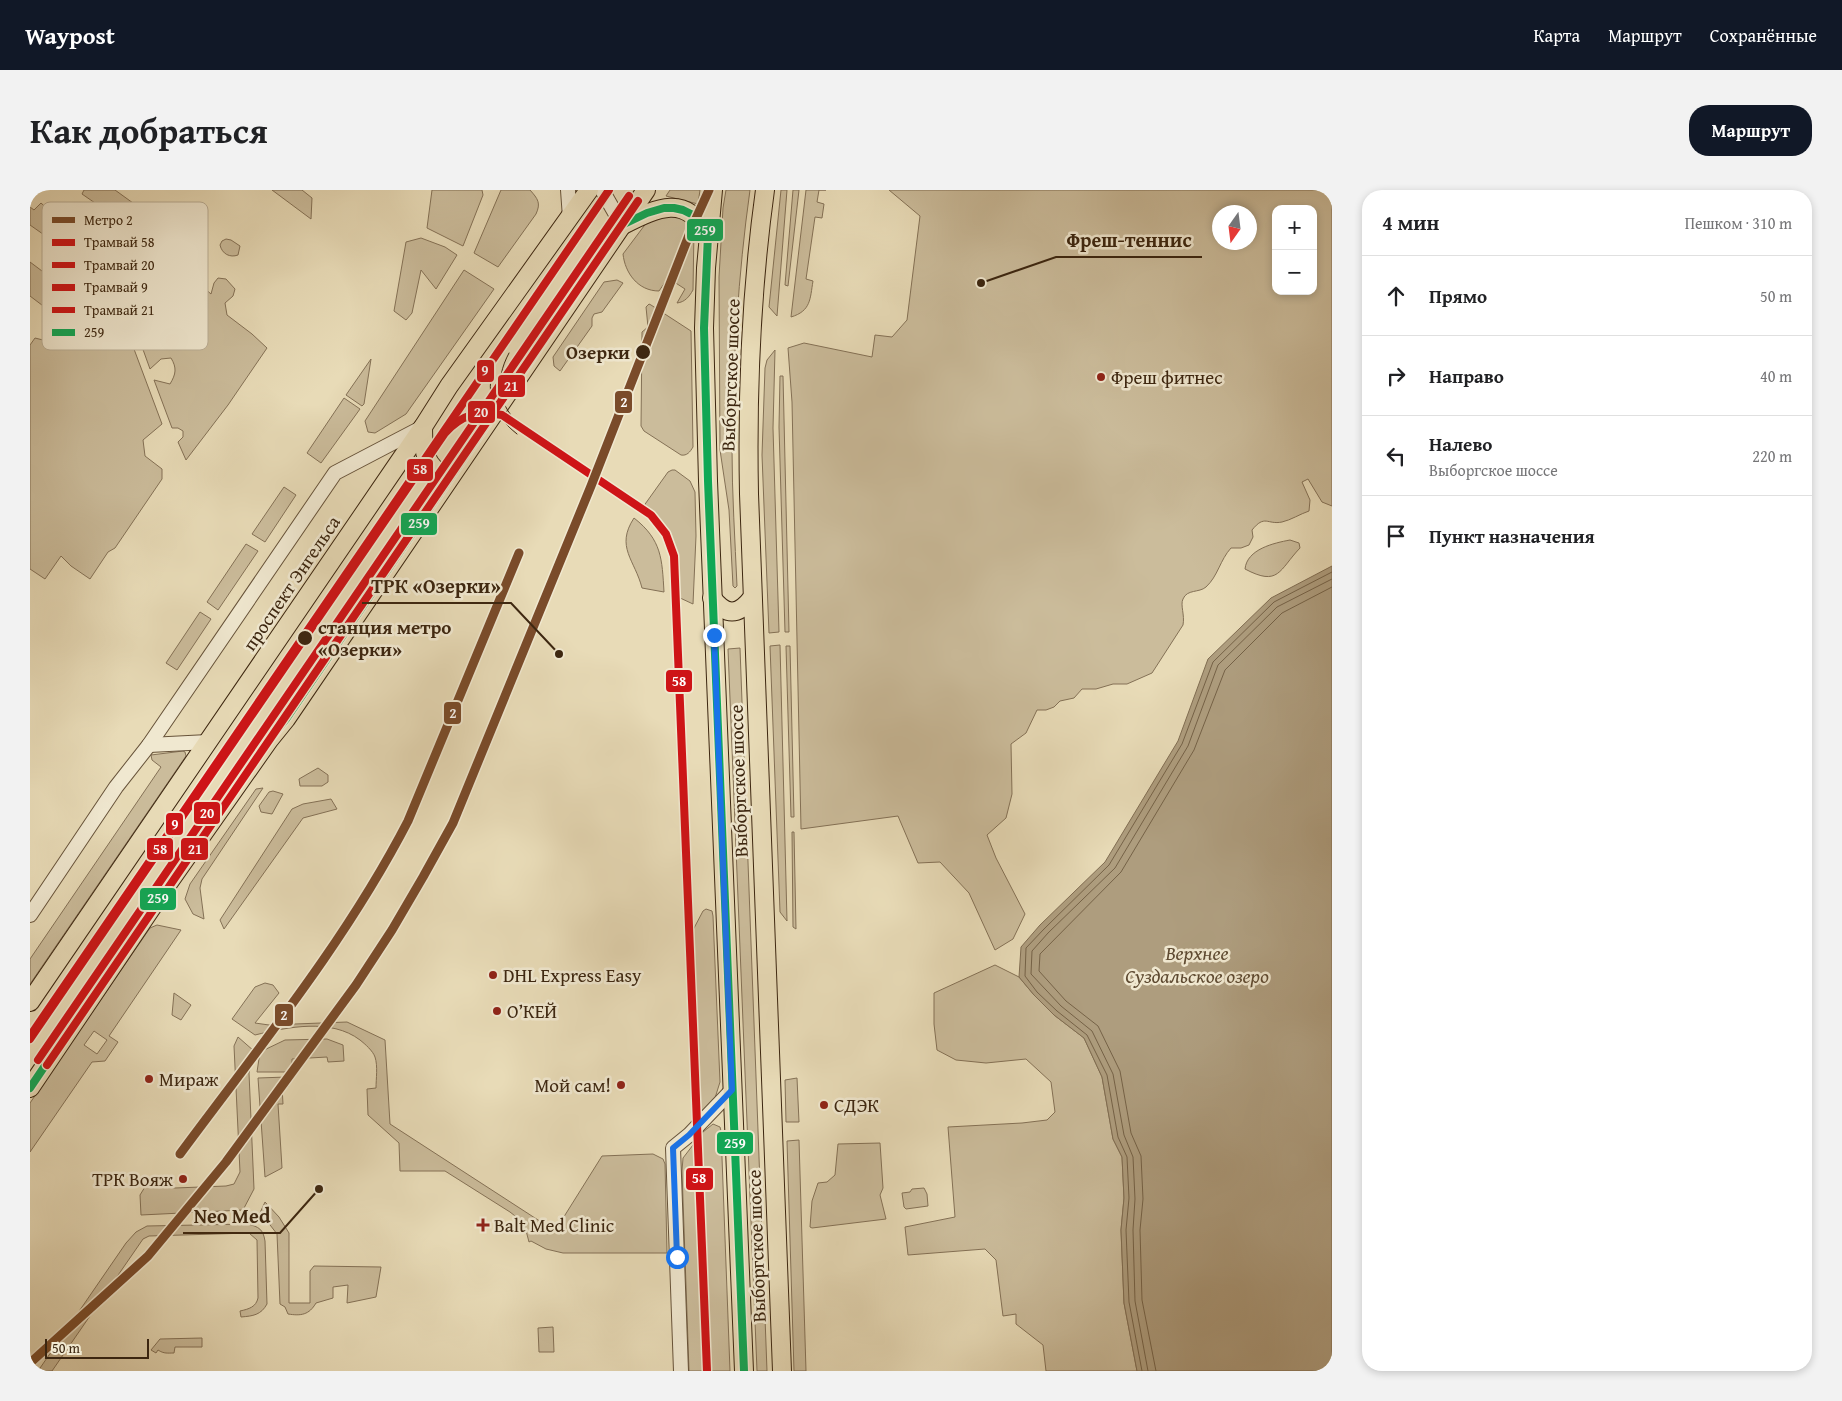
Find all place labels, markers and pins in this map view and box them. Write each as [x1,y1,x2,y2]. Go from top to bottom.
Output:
callout: Фреш-теннис [1056,222,1202,257]
place label: Озерки [566,338,630,366]
marker: Озерки [634,343,652,361]
place label: Фреш фитнес [1111,363,1223,391]
marker: Фреш фитнес [1095,371,1107,383]
callout: ТРК «Озерки» [362,568,511,603]
place label: станция метро «Озерки» [318,613,451,663]
marker: станция метро «Озерки» [296,629,314,647]
place label: DHL Express Easy [503,961,642,989]
marker: DHL Express Easy [487,969,499,981]
place label: О’КЕЙ [507,997,557,1025]
marker: О’КЕЙ [491,1005,503,1017]
place label: Мираж [159,1065,219,1093]
place label: Мой сам! [534,1071,611,1099]
marker: Мираж [143,1073,155,1085]
marker: Мой сам! [615,1079,627,1091]
place label: СДЭК [834,1091,879,1119]
marker: СДЭК [818,1099,830,1111]
place label: ТРК Вояж [92,1165,173,1193]
marker: ТРК Вояж [177,1173,189,1185]
callout: Neo Med [183,1198,280,1233]
place label: Balt Med Clinic [494,1211,614,1239]
marker: Balt Med Clinic [476,1218,490,1232]

